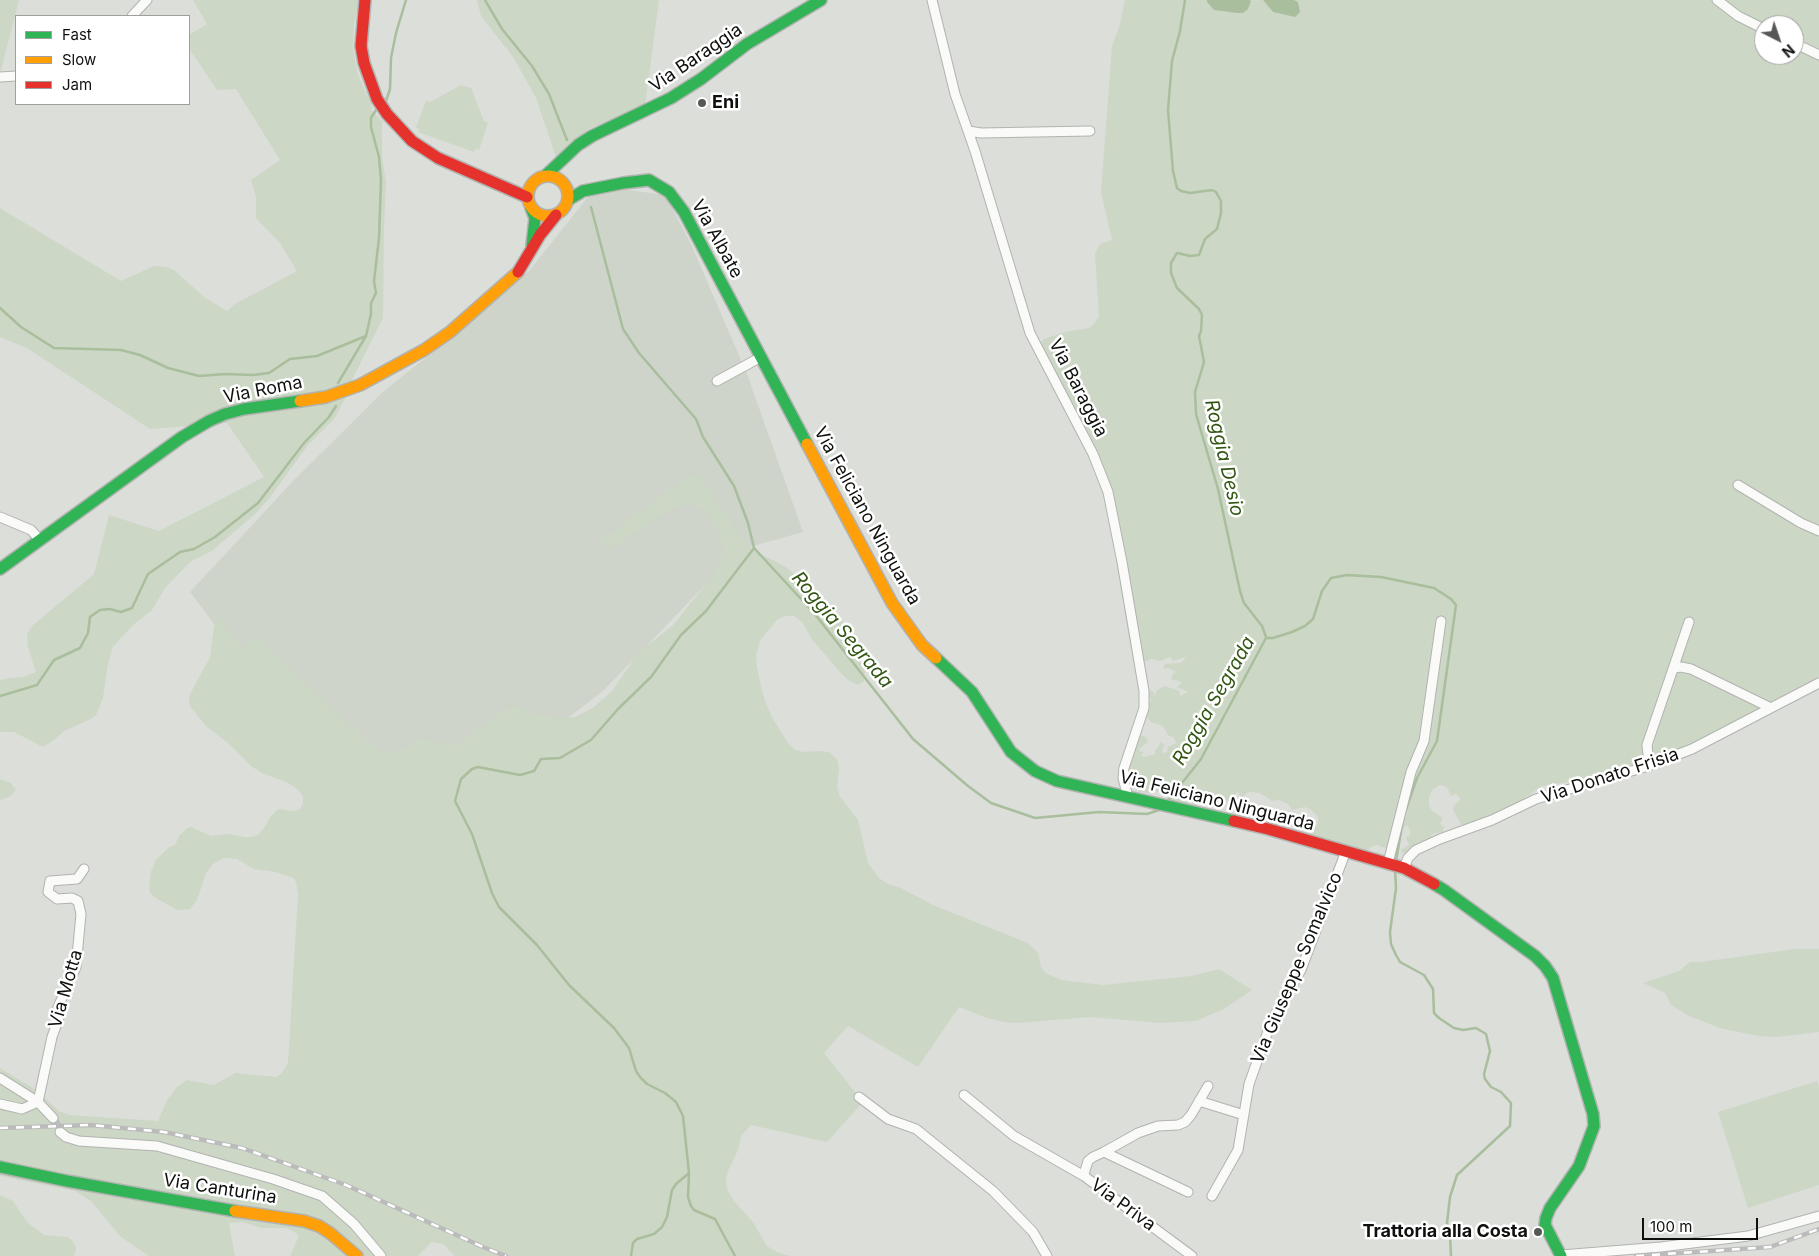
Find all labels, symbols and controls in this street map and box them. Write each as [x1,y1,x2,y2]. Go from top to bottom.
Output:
legend [15,15,190,105]
north arrow [1754,15,1804,65]
street label: Via Baraggia [645,19,747,97]
text: Fast [62,25,92,44]
text: N [1779,41,1798,61]
text: Slow [62,50,96,69]
text: Jam [62,75,92,94]
place label: Eni [712,92,739,114]
marker: Eni [696,97,708,109]
street label: Via Albate [687,196,747,282]
street label: Via Baraggia [1044,335,1112,441]
street label: Via Roma [222,372,304,408]
water label: Roggia Desio [1200,397,1248,519]
street label: Via Feliciano Ninguarda [809,423,925,609]
water label: Roggia Segrada [787,567,897,693]
water label: Roggia Segrada [1168,633,1260,769]
street label: Via Donato Frisia [1538,744,1682,808]
street label: Via Feliciano Ninguarda [1117,766,1317,836]
street label: Via Giuseppe Somalvico [1247,869,1347,1067]
street label: Via Motta [45,947,87,1031]
street label: Via Canturina [162,1169,278,1209]
street label: Via Priva [1086,1174,1160,1236]
scale bar [1644,1208,1760,1240]
text: 100 m [1650,1217,1692,1236]
place label: Trattoria alla Costa [1363,1221,1528,1243]
marker: Trattoria alla Costa [1532,1226,1544,1238]

